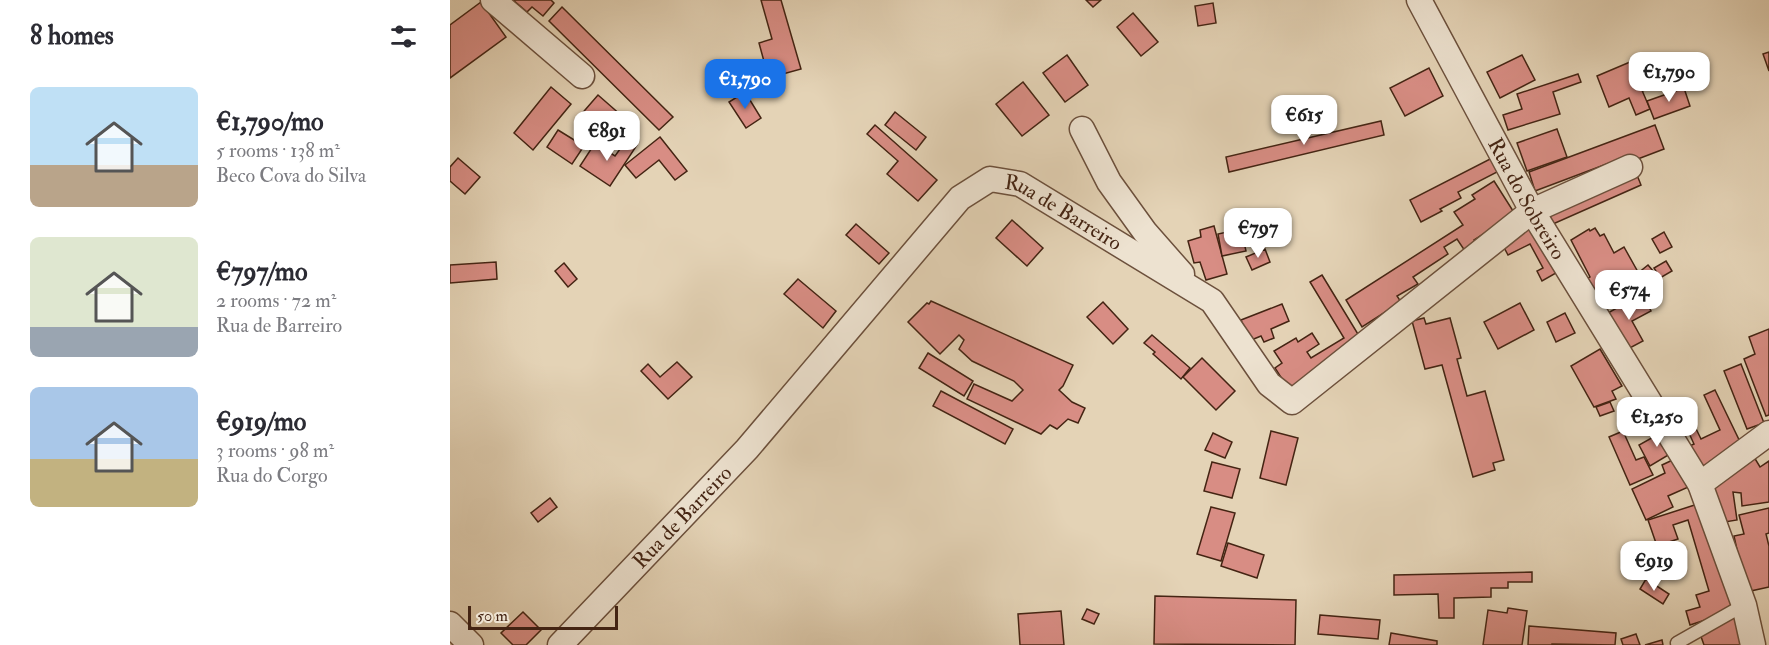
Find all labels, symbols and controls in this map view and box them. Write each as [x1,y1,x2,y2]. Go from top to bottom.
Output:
text: 8 homes [30,20,114,52]
icon: filters [387,20,420,53]
pin: €1,790 [1620,52,1718,103]
pin: €1,790 [696,59,794,110]
text: €1,790 [1643,59,1695,84]
text: €1,790 [719,66,771,91]
pin: €615 [1268,95,1340,146]
text: €615 [1285,102,1323,127]
text: €1,790/mo [216,106,324,138]
icon: home [78,111,150,183]
pin: €891 [571,111,643,162]
text: €891 [588,118,626,143]
street label: Rua do Sobreiro [1482,133,1572,265]
text: 5 rooms · 138 m² [216,138,340,163]
text: Beco Cova do Silva [216,163,366,188]
street label: Rua de Barreiro [1003,168,1127,257]
pin: €797 [1222,208,1294,259]
text: €797 [1238,215,1278,240]
text: €797/mo [216,256,307,288]
icon: home [78,261,150,333]
pin: €574 [1593,270,1665,321]
text: €574 [1609,277,1649,302]
text: 2 rooms · 72 m² [216,288,336,313]
text: Rua de Barreiro [216,313,342,338]
pin: €1,250 [1608,397,1706,448]
text: €1,250 [1631,404,1683,429]
text: €919/mo [216,406,306,438]
icon: home [78,411,150,483]
text: 3 rooms · 98 m² [216,438,334,463]
street label: Rua de Barreiro [627,460,738,574]
text: Rua do Corgo [216,463,328,488]
pin: €919 [1618,541,1690,592]
text: €919 [1634,548,1674,573]
scale bar [468,603,618,630]
text: 50 m [477,606,508,626]

